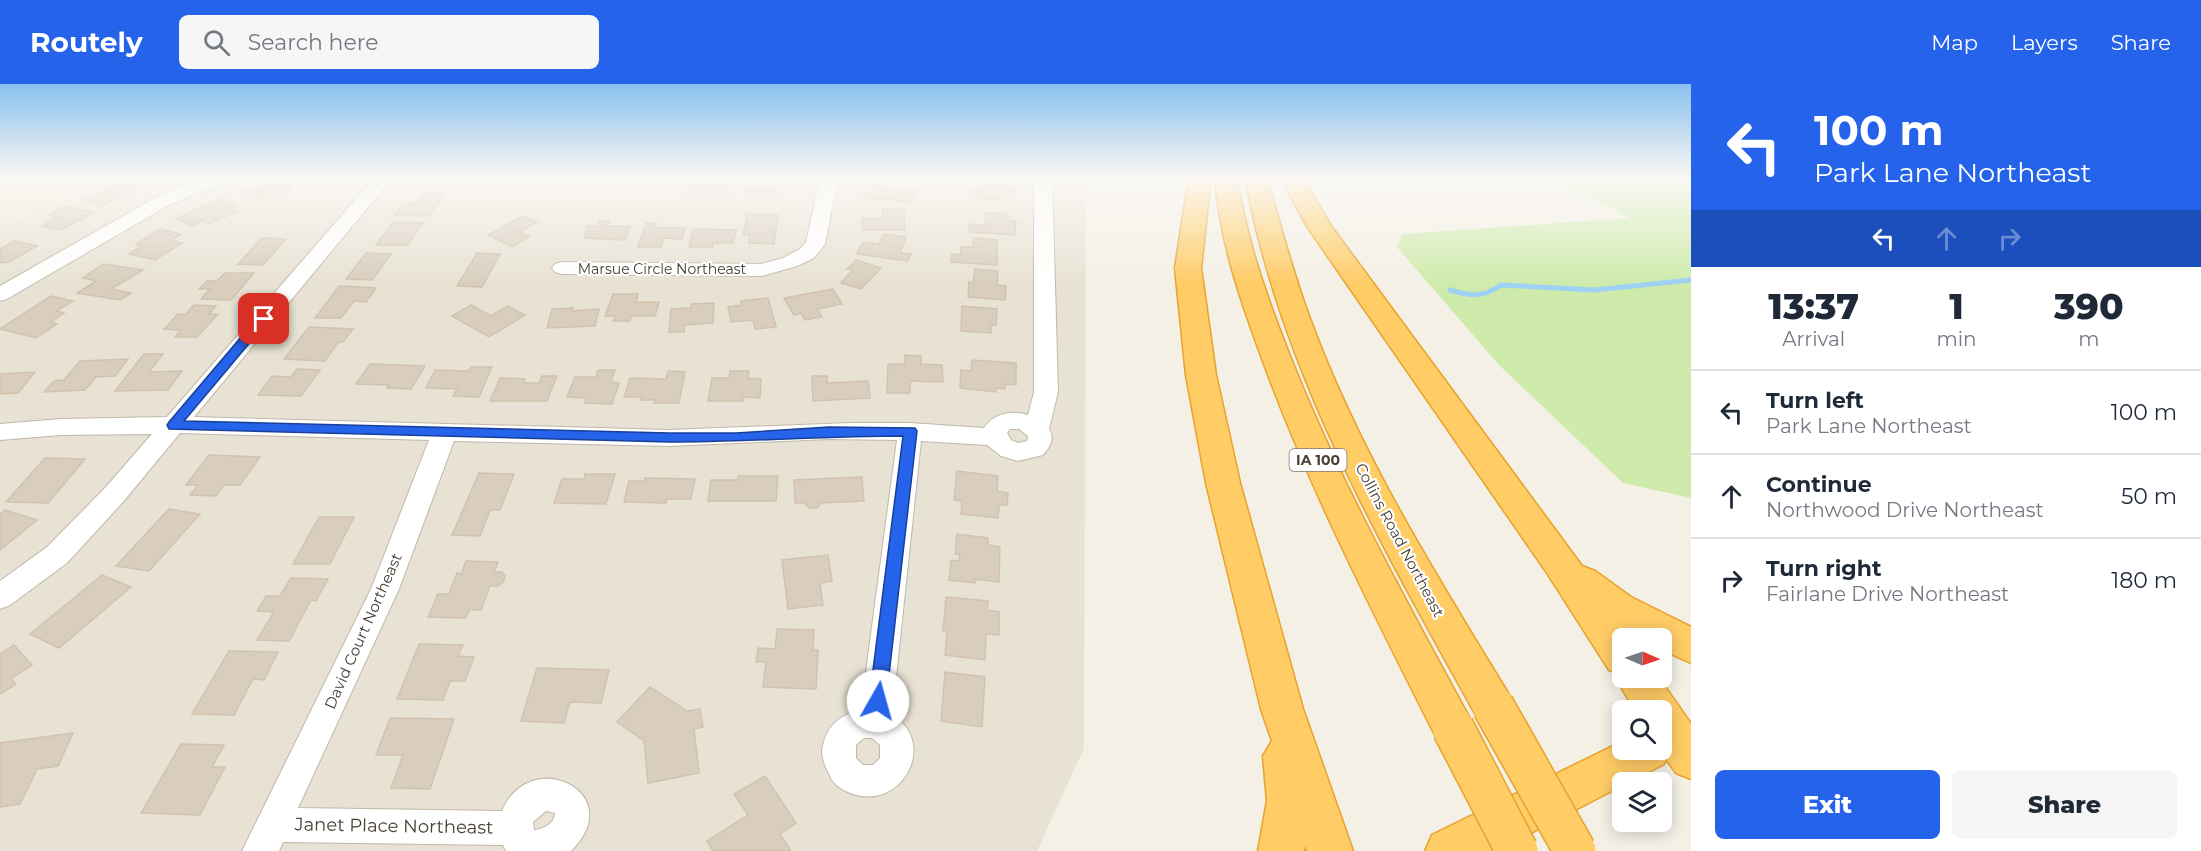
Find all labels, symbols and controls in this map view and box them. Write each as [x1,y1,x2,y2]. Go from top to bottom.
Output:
search box [179,15,599,69]
text: Routely [30,25,143,59]
icon: search [200,26,233,59]
text: Search here [248,29,379,56]
text: Map [1931,30,1978,55]
text: Layers [2011,30,2078,55]
text: Share [2111,30,2171,55]
text: 100 m [1814,104,1943,156]
icon: left [1715,108,1793,186]
text: Park Lane Northeast [1814,156,2092,189]
icon: left [1867,222,1900,255]
icon: ahead [1930,222,1963,255]
icon: right [1993,222,2026,255]
street label: Marsue Circle Northeast [578,260,747,278]
text: 13:37 [1768,284,1859,328]
text: 1 [1949,284,1964,328]
text: 390 [2054,284,2124,328]
pin [238,293,289,344]
icon: arrive [247,302,280,335]
text: Arrival [1782,327,1845,351]
text: min [1936,327,1977,351]
text: m [2078,327,2099,351]
text: Turn left [1766,387,1864,414]
icon: left [1715,396,1748,429]
text: 100 m [2111,399,2177,426]
text: Park Lane Northeast [1766,414,1972,438]
road number: IA 100 [1290,449,1346,471]
street label: Collins Road Northeast [1351,460,1449,620]
text: Continue [1766,471,1872,498]
icon: ahead [1715,480,1748,513]
text: 50 m [2121,483,2177,510]
text: Northwood Drive Northeast [1766,498,2044,522]
street label: David Court Northeast [320,550,406,712]
text: Turn right [1766,555,1881,582]
icon: right [1715,564,1748,597]
text: 180 m [2111,567,2177,594]
text: Fairlane Drive Northeast [1766,582,2009,606]
north arrow [1612,628,1672,688]
map controls [1612,628,1672,832]
position arrow [846,669,910,733]
button: search [1612,700,1672,760]
button: Exit [1715,770,1940,839]
button: Share [1952,770,2177,839]
button: layers [1612,772,1672,832]
street label: Janet Place Northeast [293,813,494,839]

